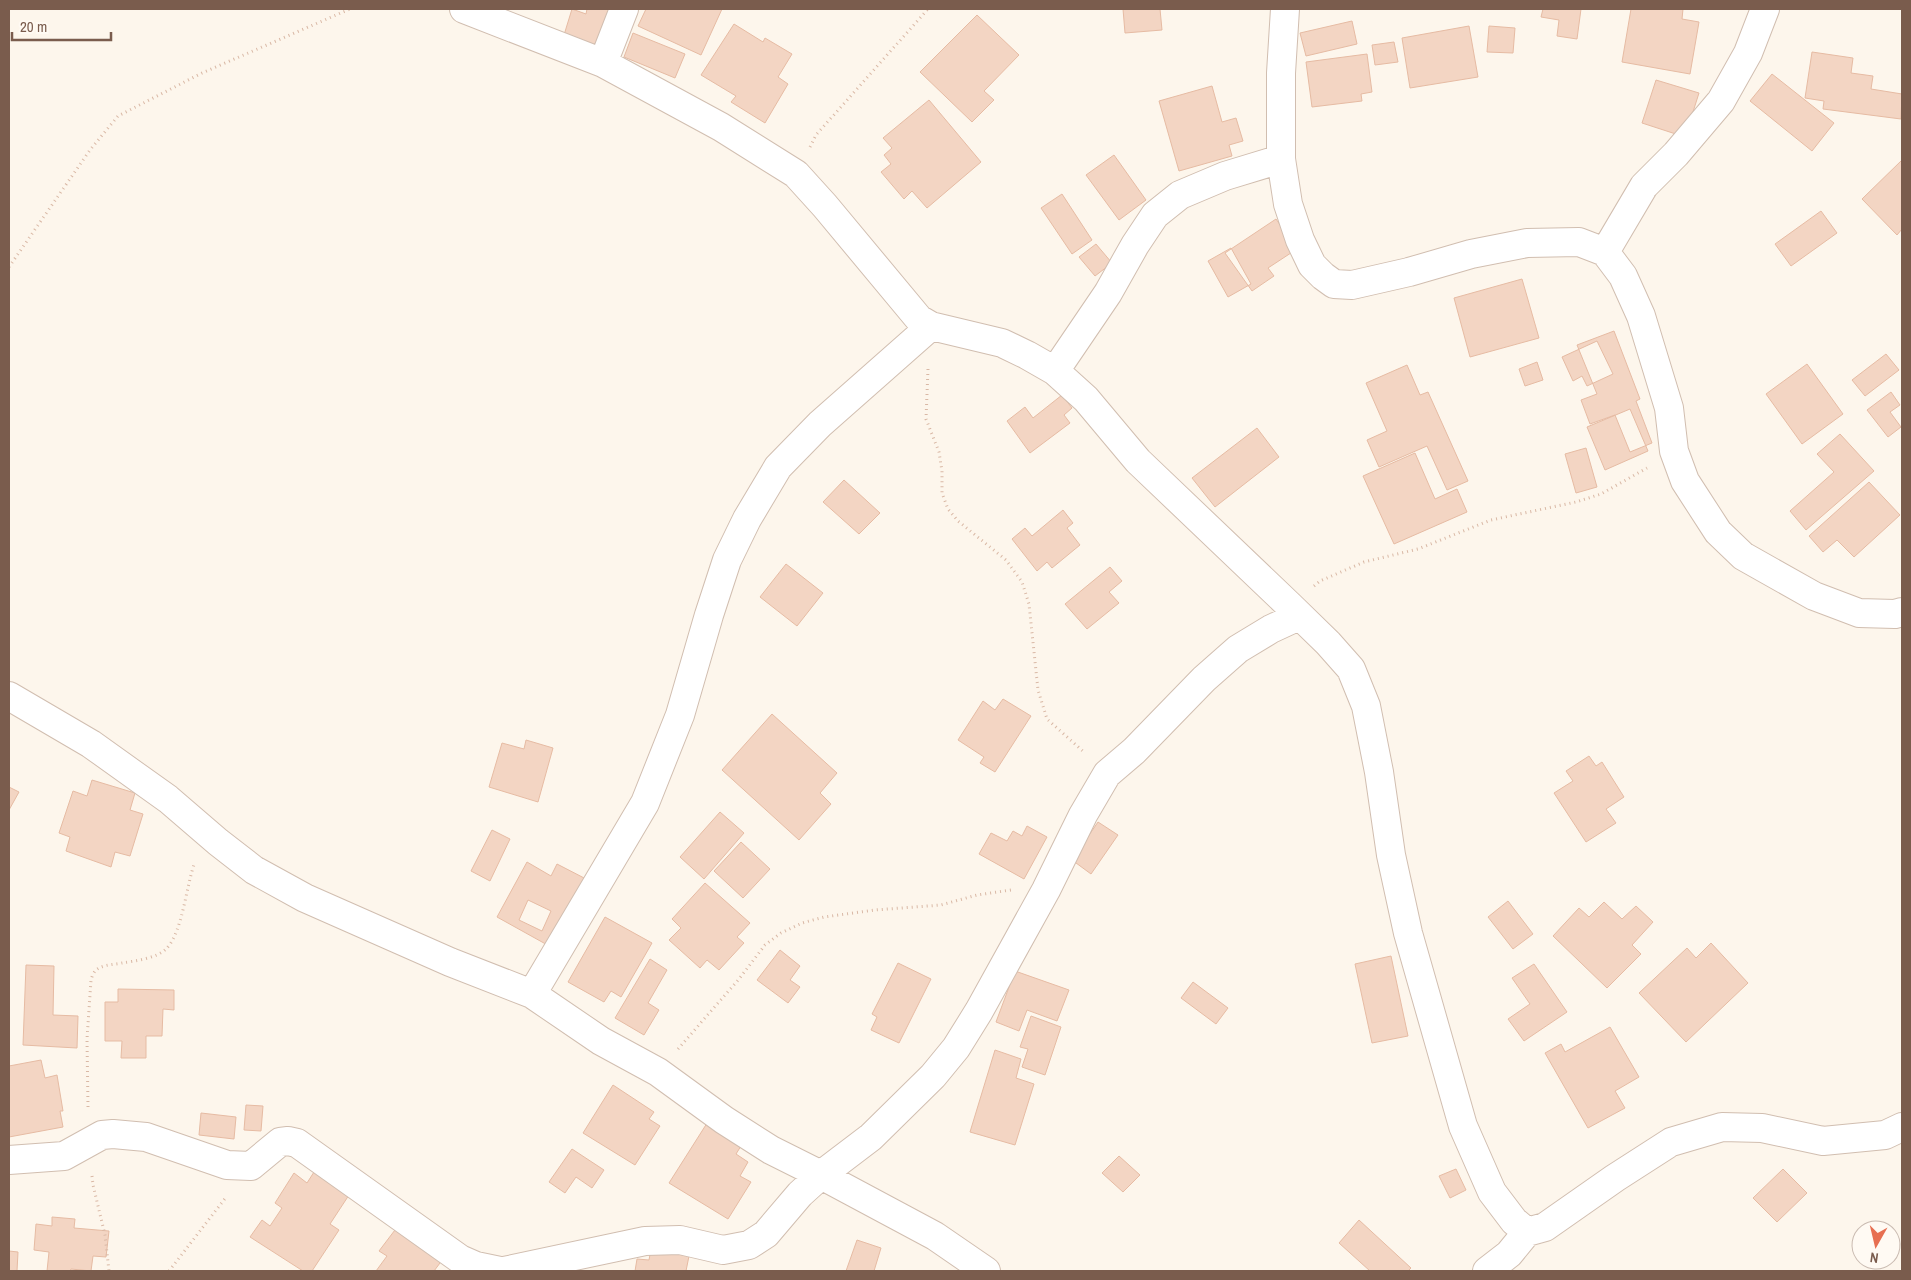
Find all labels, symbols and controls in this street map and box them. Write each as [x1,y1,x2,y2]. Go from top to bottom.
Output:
scale bar [12,10,111,42]
text: 20 m [20,16,47,37]
north arrow [1851,1220,1901,1270]
text: N [1869,1248,1880,1267]

